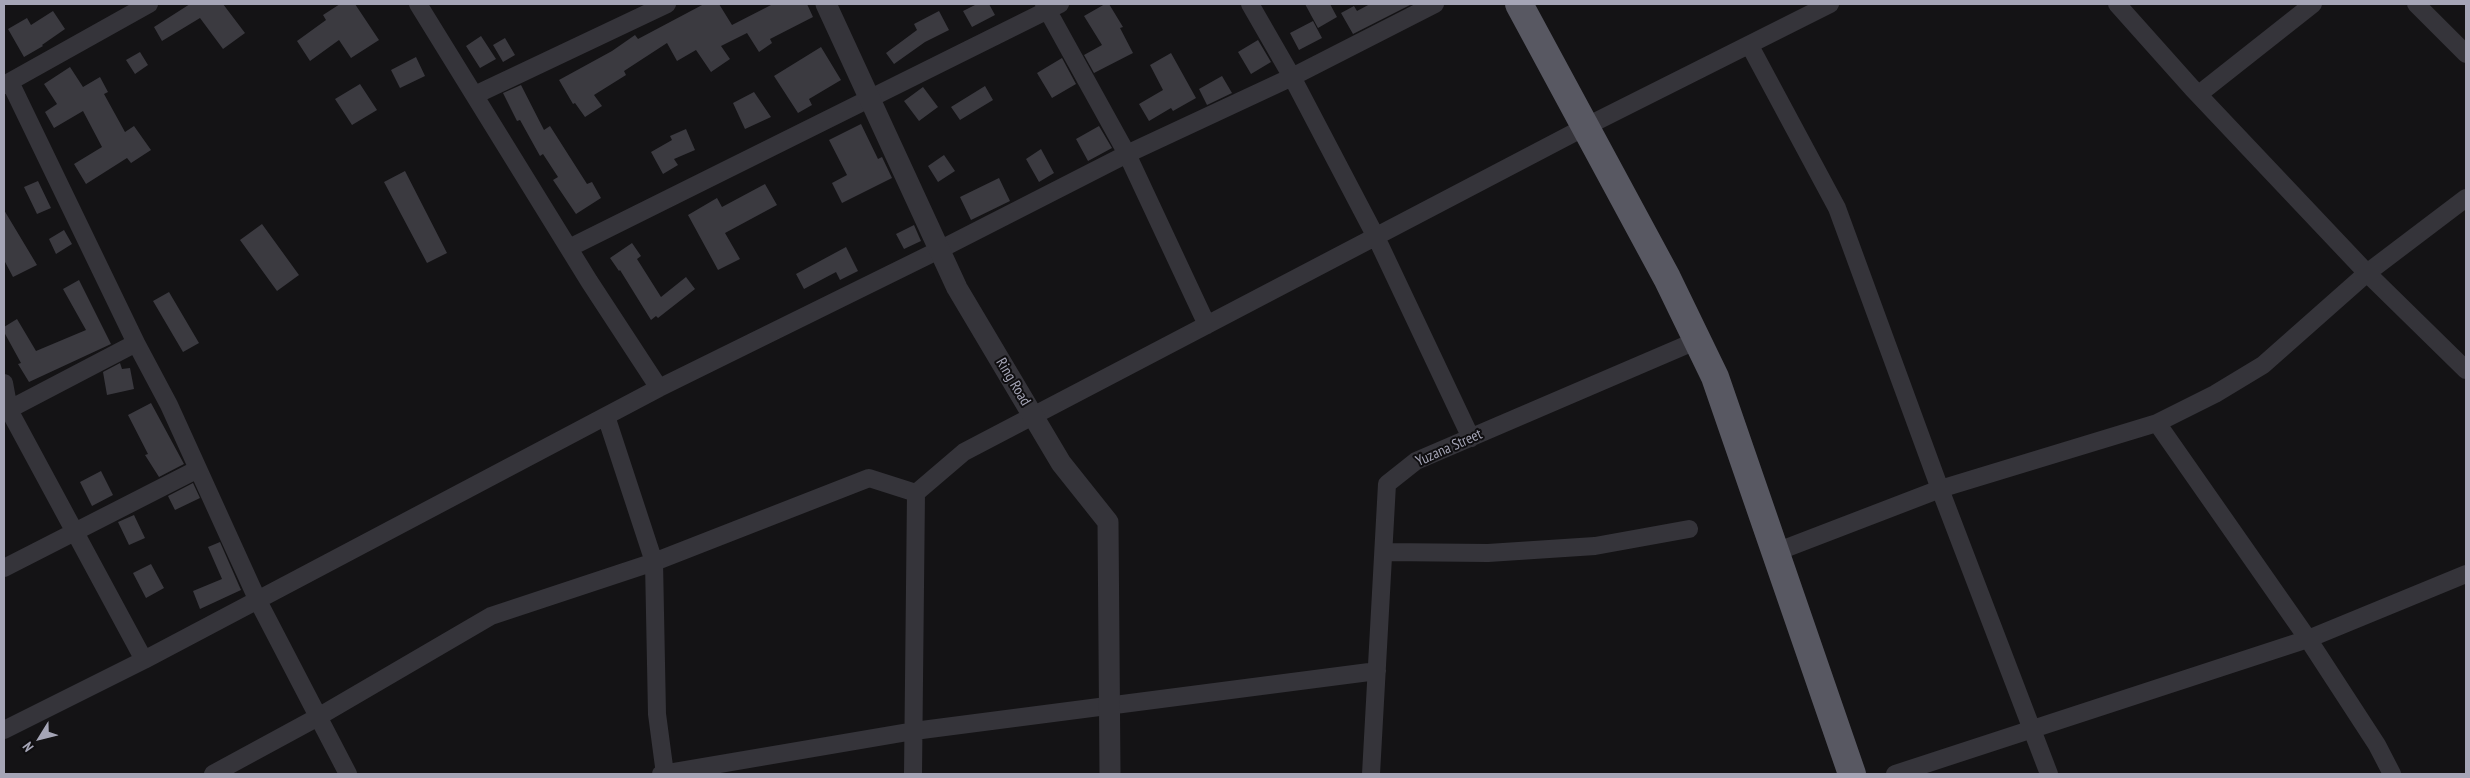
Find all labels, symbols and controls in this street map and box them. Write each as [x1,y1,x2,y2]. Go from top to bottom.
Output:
street label: Ring Road [992,355,1034,409]
street label: Yuzana Street [1413,425,1485,471]
north arrow [15,713,65,763]
text: N [18,738,37,755]

